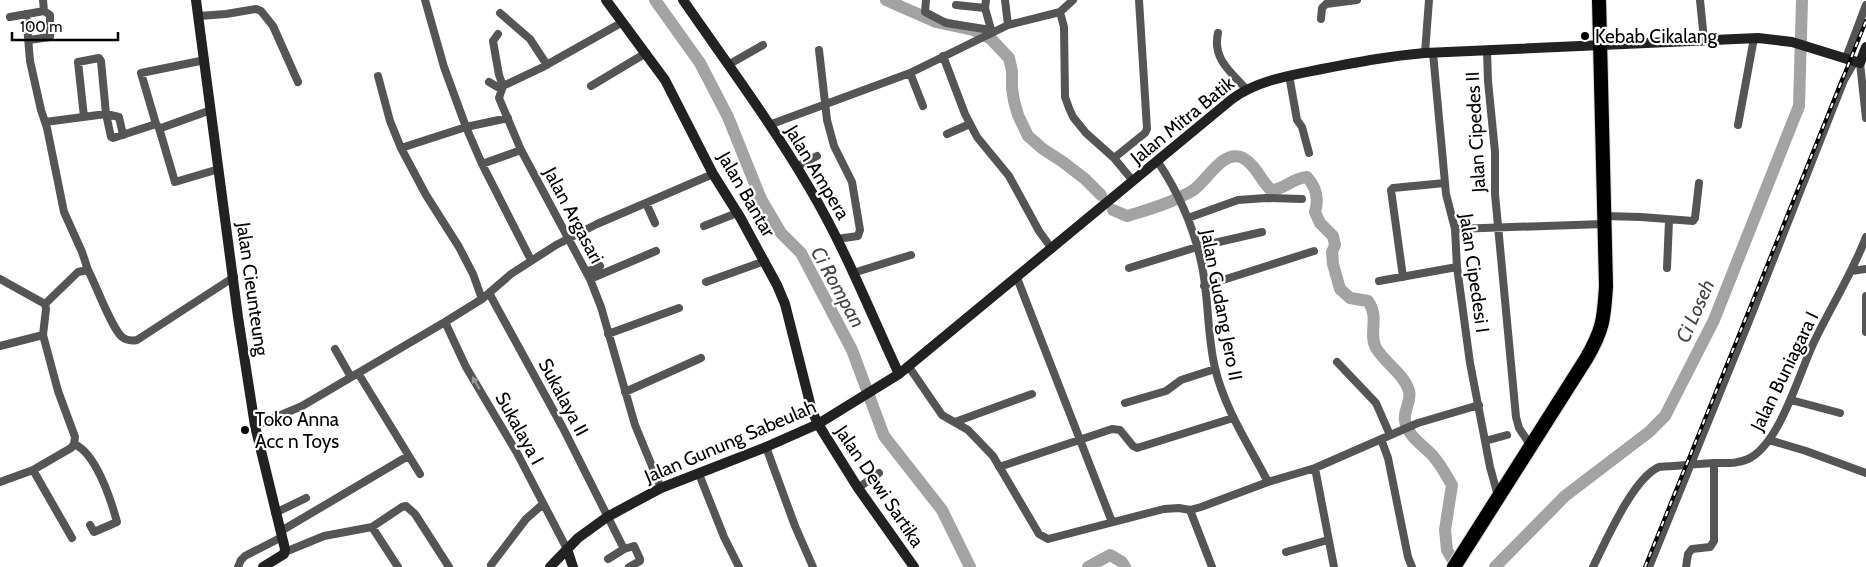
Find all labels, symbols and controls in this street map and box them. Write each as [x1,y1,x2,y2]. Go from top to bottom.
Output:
scale bar [12,10,119,42]
text: 100 m [20,18,62,36]
place label: Kebab Cikalang [1595,25,1717,48]
marker: Kebab Cikalang [1579,30,1591,42]
street label: Jalan Mitra Batik [1125,71,1239,170]
street label: Jalan Cipedes II [1461,71,1490,194]
street label: Jalan Ampera [780,120,855,224]
street label: Jalan Bantar [712,147,780,241]
street label: Jalan Argasari [538,162,608,267]
street label: Jalan Cipedesi I [1455,211,1494,334]
street label: Jalan Cieunteung [232,220,273,358]
street label: Jalan Gudang Jero II [1195,227,1247,383]
water label: Ci Rompan [806,242,870,332]
water label: Ci Loseh [1671,276,1719,346]
street label: Jalan Buniagara I [1745,308,1823,436]
street label: Sukalaya II [534,355,593,440]
one-way arrow [472,376,480,391]
street label: Sukalaya I [490,388,549,469]
street label: Jalan Gunung Sabeulah [640,395,819,488]
place label: Toko Anna Acc n Toys [255,408,339,453]
street label: Jalan Dewi Sartika [830,420,929,552]
marker: Toko Anna Acc n Toys [239,424,251,436]

